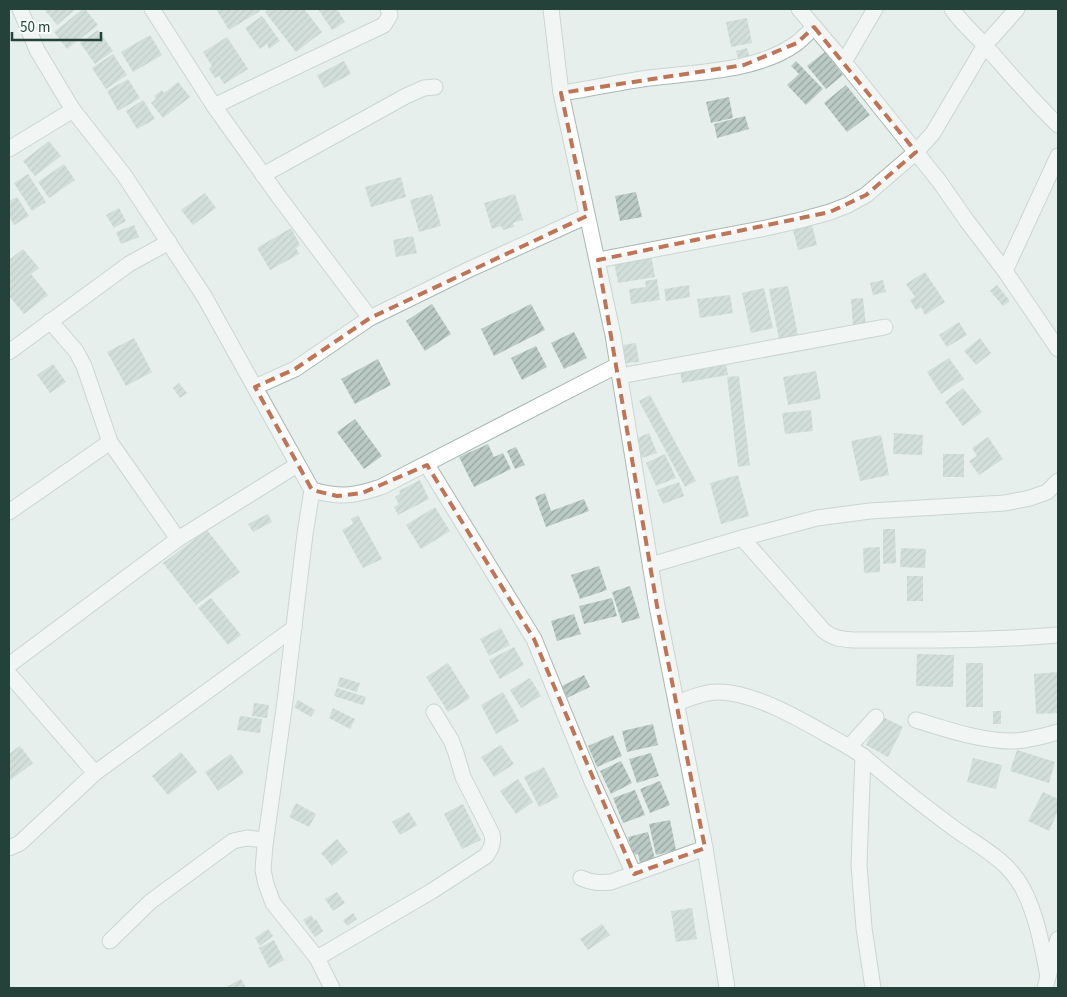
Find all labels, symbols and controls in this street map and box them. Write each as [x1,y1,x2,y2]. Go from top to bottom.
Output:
scale bar [12,10,101,42]
text: 50 m [20,17,50,38]

